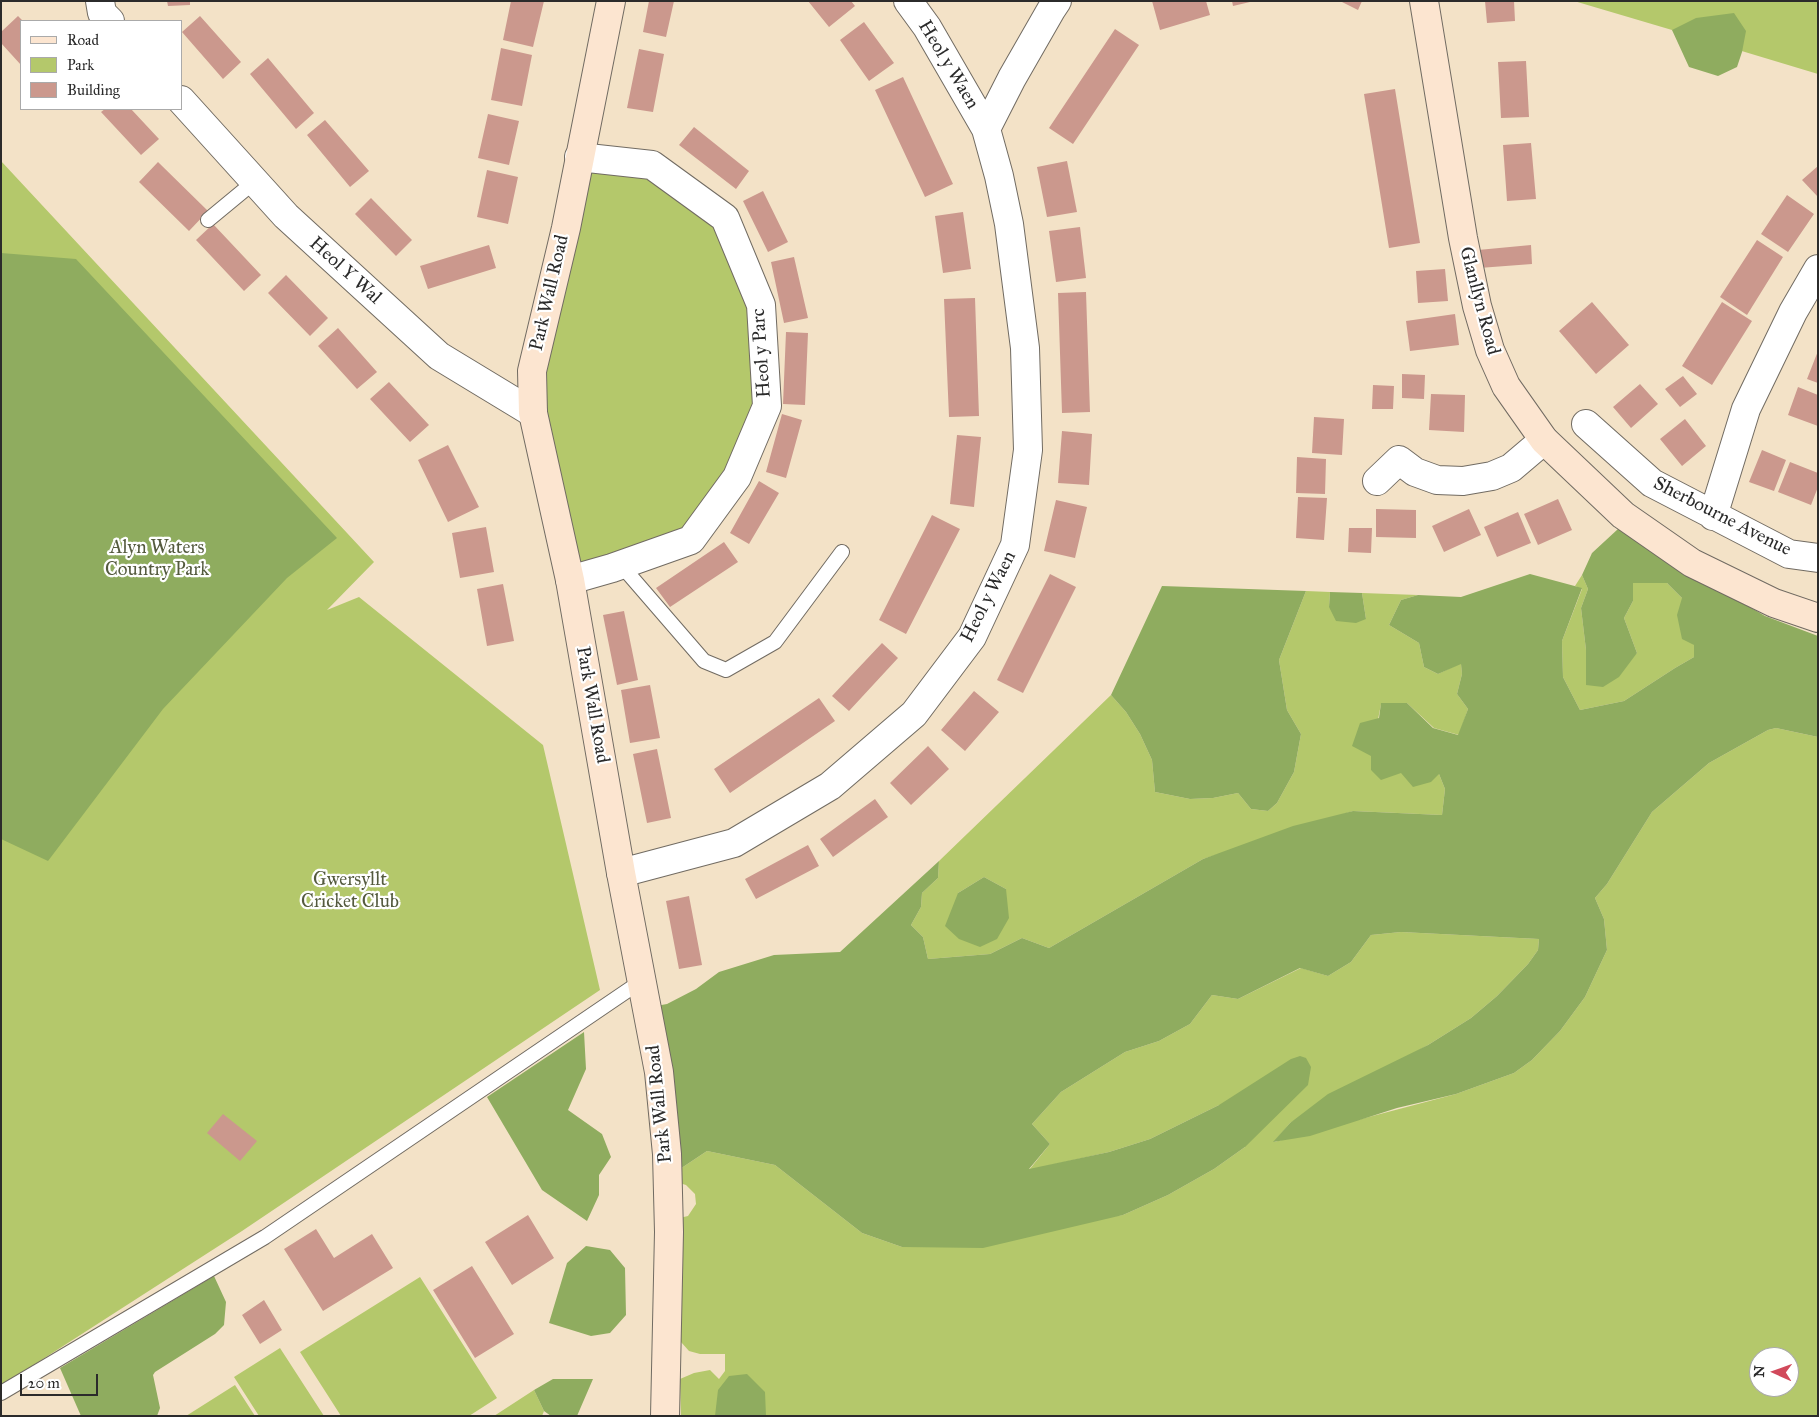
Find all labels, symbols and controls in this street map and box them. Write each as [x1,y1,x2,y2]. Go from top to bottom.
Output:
street label: Heol y Waen [913,17,983,113]
legend [20,20,182,110]
text: Road [67,31,99,49]
text: Park [67,56,94,74]
text: Building [67,81,120,99]
street label: Heol Y Wal [304,233,386,309]
street label: Park Wall Road [526,233,574,353]
street label: Glanllyn Road [1454,244,1504,358]
street label: Heol y Parc [748,307,776,399]
street label: Sherbourne Avenue [1649,472,1795,562]
park label: Alyn Waters Country Park [105,537,209,581]
street label: Heol y Waen [956,548,1022,646]
street label: Park Wall Road [570,645,614,765]
park label: Gwersyllt Cricket Club [301,869,399,913]
street label: Park Wall Road [642,1044,678,1164]
north arrow [1749,1347,1799,1397]
scale bar [22,1364,100,1396]
text: N [1751,1365,1768,1378]
text: 20 m [28,1374,60,1392]

